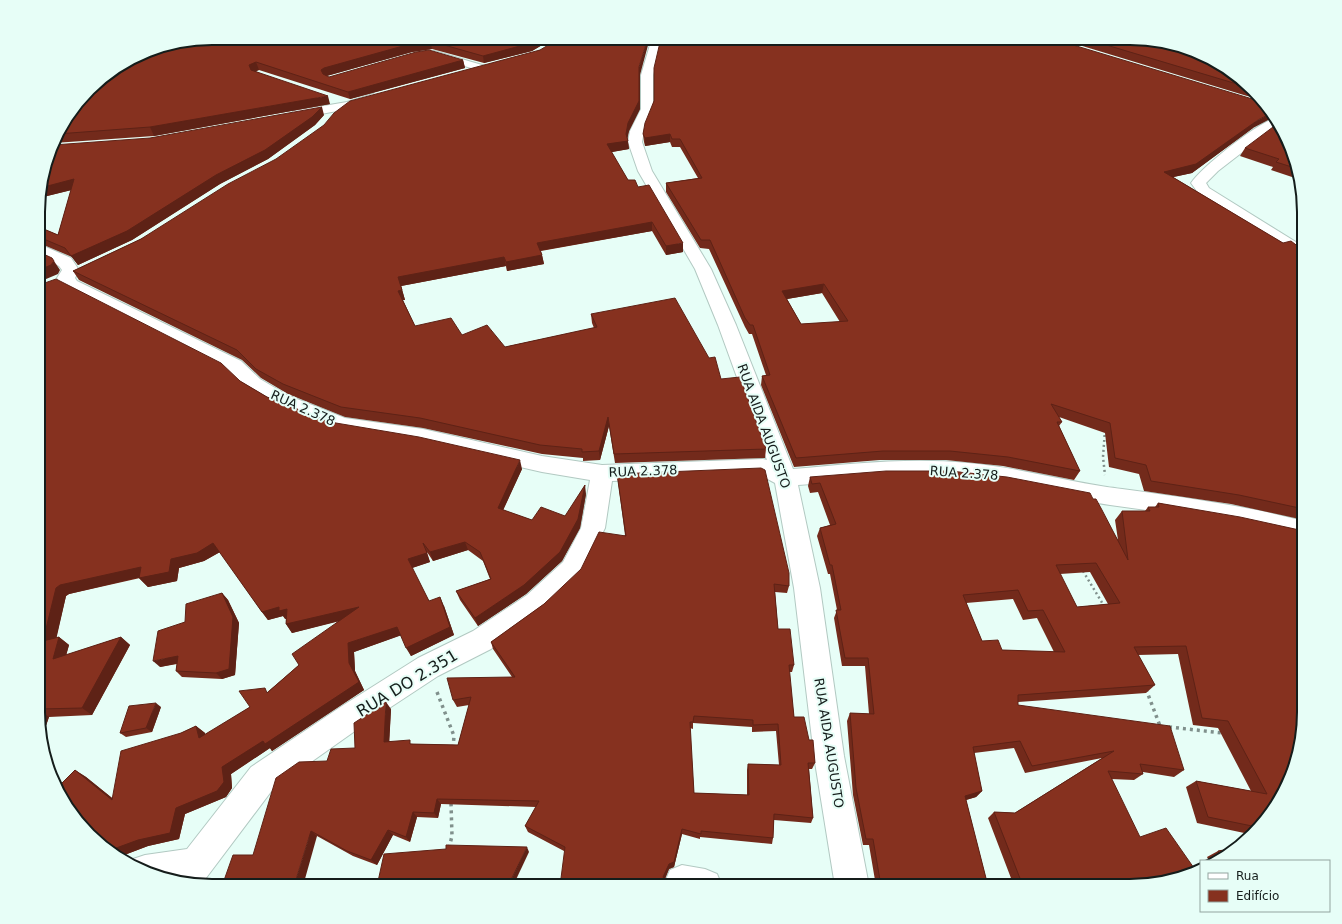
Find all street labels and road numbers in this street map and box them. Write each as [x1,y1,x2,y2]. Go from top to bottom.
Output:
street label: RUA AIDA AUGUSTO [734,362,794,490]
street label: RUA 2.378 [269,387,337,429]
street label: RUA 2.378 [608,462,678,480]
street label: RUA 2.378 [929,463,999,483]
street label: RUA DO 2.351 [353,645,461,721]
street label: RUA AIDA AUGUSTO [811,677,847,809]

